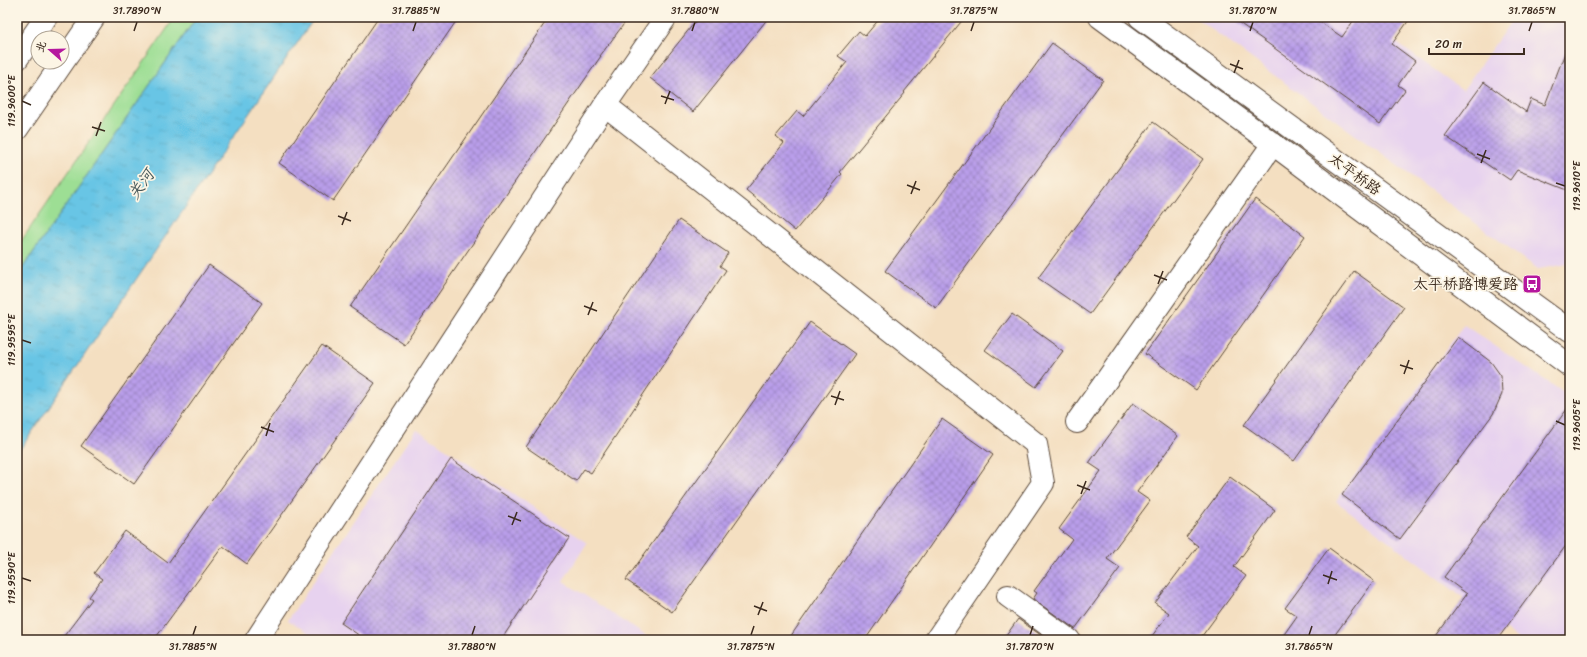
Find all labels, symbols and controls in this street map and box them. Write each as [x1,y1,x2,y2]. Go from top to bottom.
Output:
text: 31.7890°N [113,2,161,20]
text: 31.7885°N [392,2,440,20]
text: 31.7880°N [671,2,719,20]
text: 31.7875°N [950,2,998,20]
text: 31.7870°N [1229,2,1277,20]
text: 31.7865°N [1508,2,1556,20]
north arrow [30,30,70,70]
scale bar [1429,30,1524,56]
text: 20 m [1435,33,1462,55]
text: 北 [30,38,52,55]
text: 119.9600°E [3,74,21,127]
street label: 太平桥路 [1323,146,1387,202]
water label: 关河 [120,160,164,205]
text: 119.9610°E [1568,160,1586,211]
place label: 太平桥路博爱路 [1413,271,1518,297]
bus stop icon: 太平桥路博爱路 [1521,273,1543,295]
text: 119.9595°E [3,313,21,366]
text: 119.9605°E [1568,398,1586,451]
text: 119.9590°E [3,550,21,604]
text: 31.7885°N [169,638,217,656]
text: 31.7880°N [448,638,496,656]
text: 31.7875°N [727,638,775,656]
text: 31.7870°N [1006,638,1054,656]
text: 31.7865°N [1285,638,1333,656]

